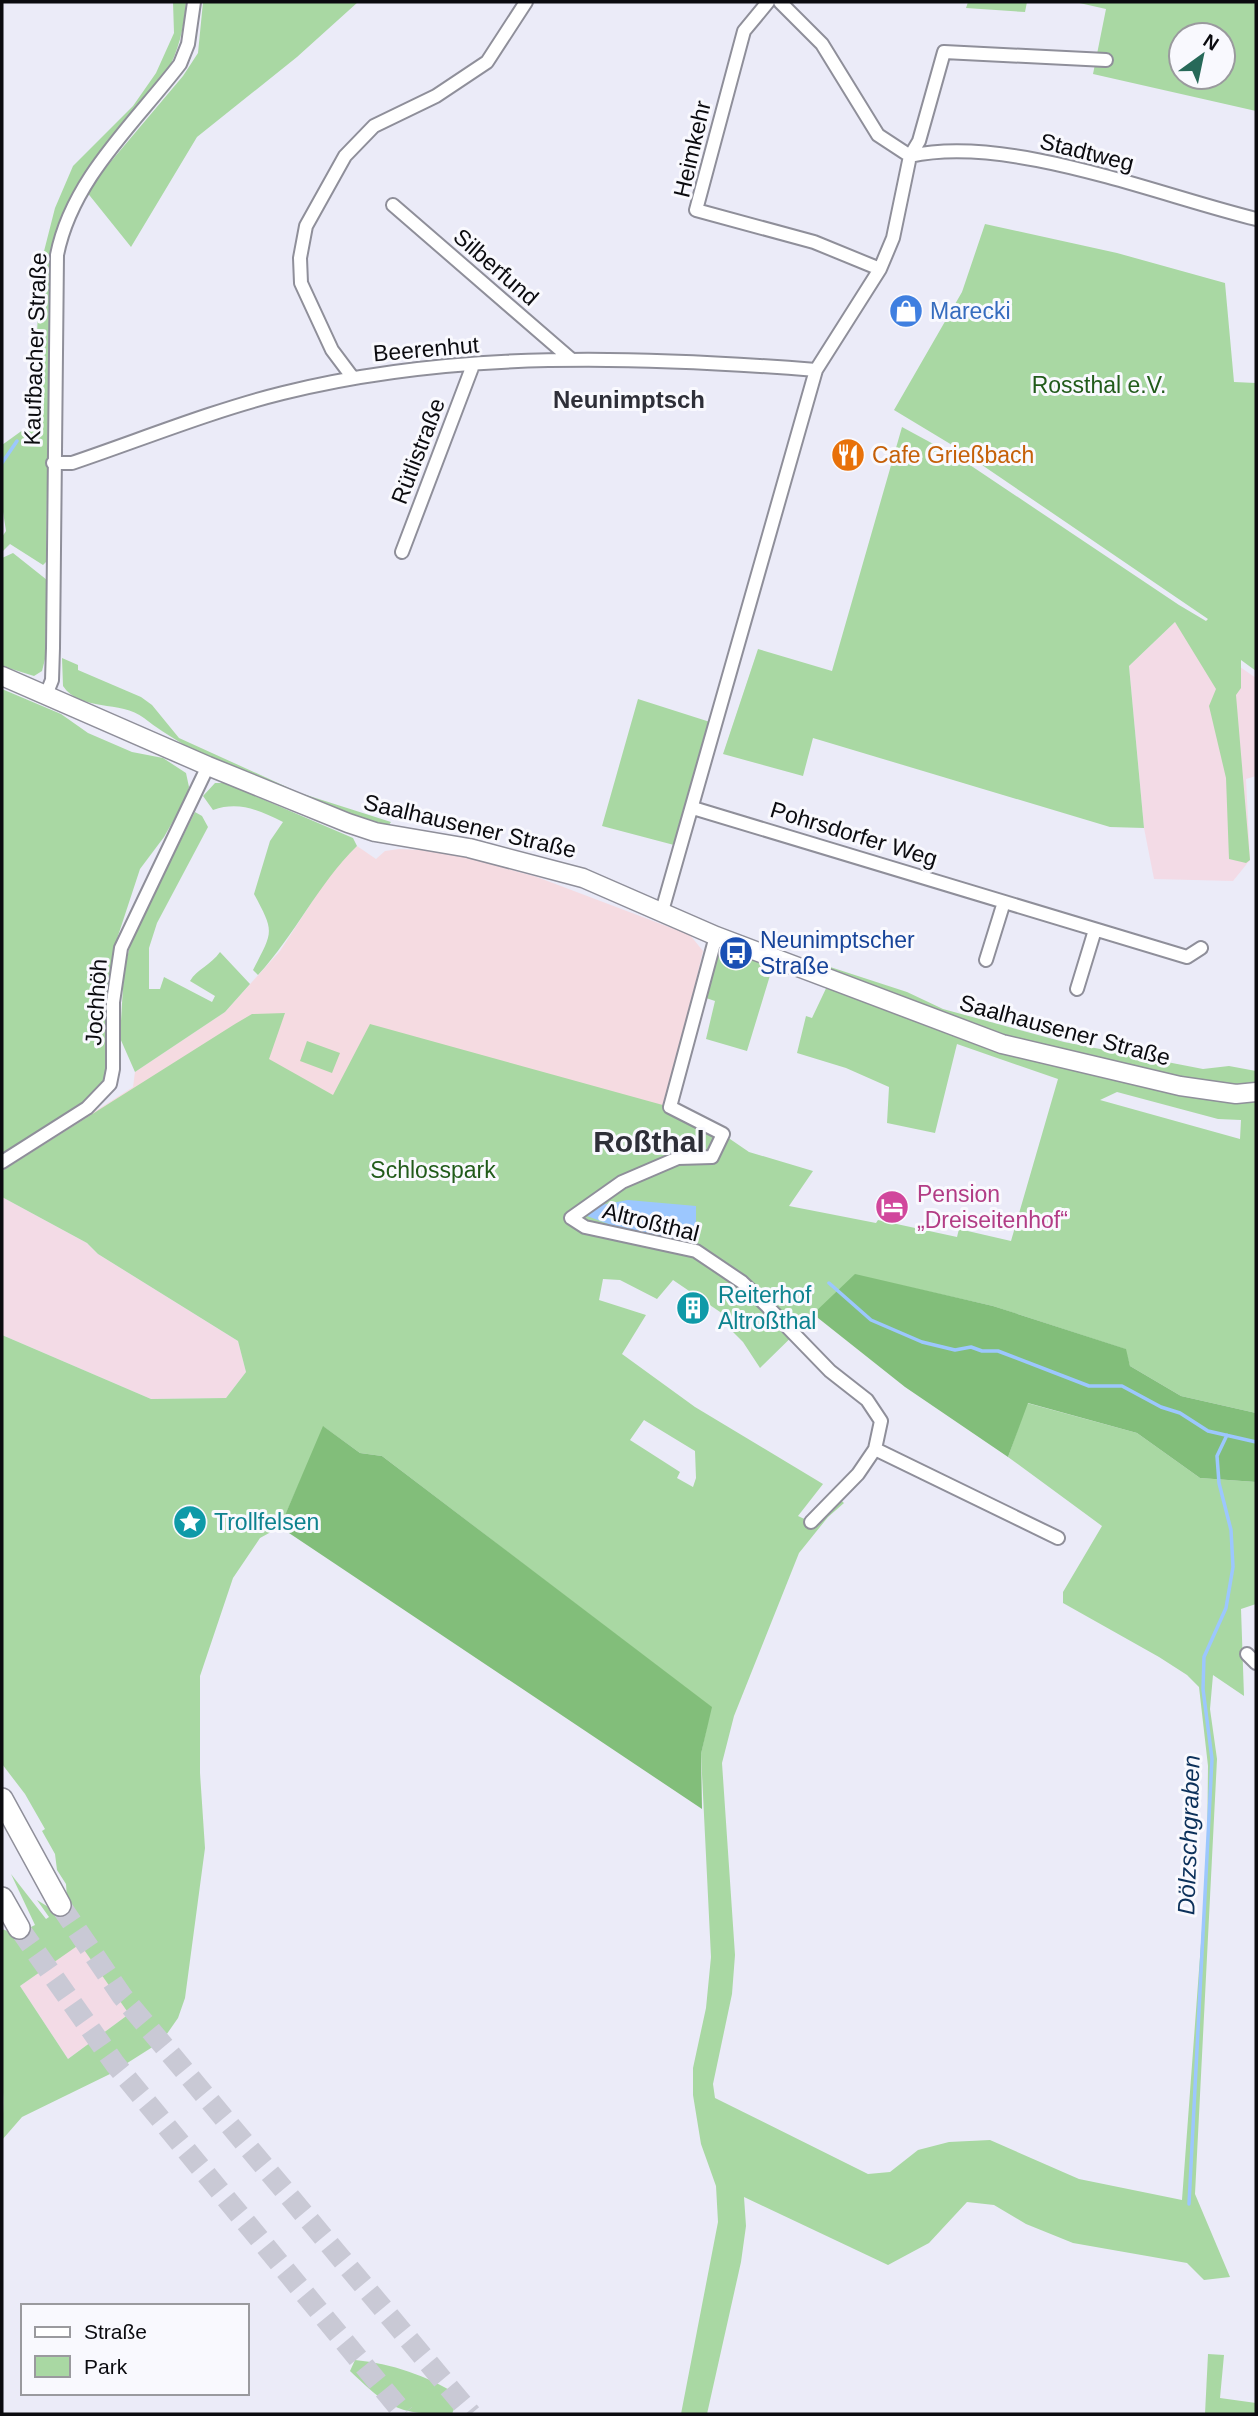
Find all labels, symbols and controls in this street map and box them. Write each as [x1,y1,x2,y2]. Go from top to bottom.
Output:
north arrow [1167,21,1237,91]
text: N [1200,30,1222,55]
street label: Heimkehr [668,98,716,200]
street label: Stadtweg [1037,128,1137,176]
street label: Silberfund [448,223,544,311]
street label: Kaufbacher Straße [19,252,51,446]
shop icon: Marecki [887,292,925,330]
place label: Marecki [930,298,1011,324]
street label: Beerenhut [372,331,481,367]
park label: Rossthal e.V. [1032,372,1166,398]
district label: Neunimptsch [553,386,705,413]
street label: Rütlistraße [386,394,450,508]
restaurant icon: Cafe Grießbach [829,436,867,474]
place label: Cafe Grießbach [872,442,1034,468]
street label: Saalhausener Straße [361,789,579,863]
street label: Pohrsdorfer Weg [767,796,941,872]
place label: Neunimptscher Straße [760,927,915,979]
bus stop icon: Neunimptscher Straße [717,934,755,972]
street label: Jochhöh [80,958,112,1046]
street label: Saalhausener Straße [957,989,1173,1071]
district label: Roßthal [593,1125,705,1158]
park label: Schlosspark [370,1157,496,1183]
place label: Pension „Dreiseitenhof“ [917,1181,1068,1233]
hotel icon: Pension „Dreiseitenhof“ [873,1188,911,1226]
street label: Altroßthal [600,1197,702,1247]
place label: Reiterhof Altroßthal [718,1282,816,1334]
building icon: Reiterhof Altroßthal [674,1289,712,1327]
place icon: Trollfelsen [171,1503,209,1541]
place label: Trollfelsen [214,1509,319,1535]
water label: Dölzschgraben [1172,1755,1205,1915]
legend [21,2304,248,2395]
text: Straße [84,2320,147,2343]
text: Park [84,2355,128,2378]

